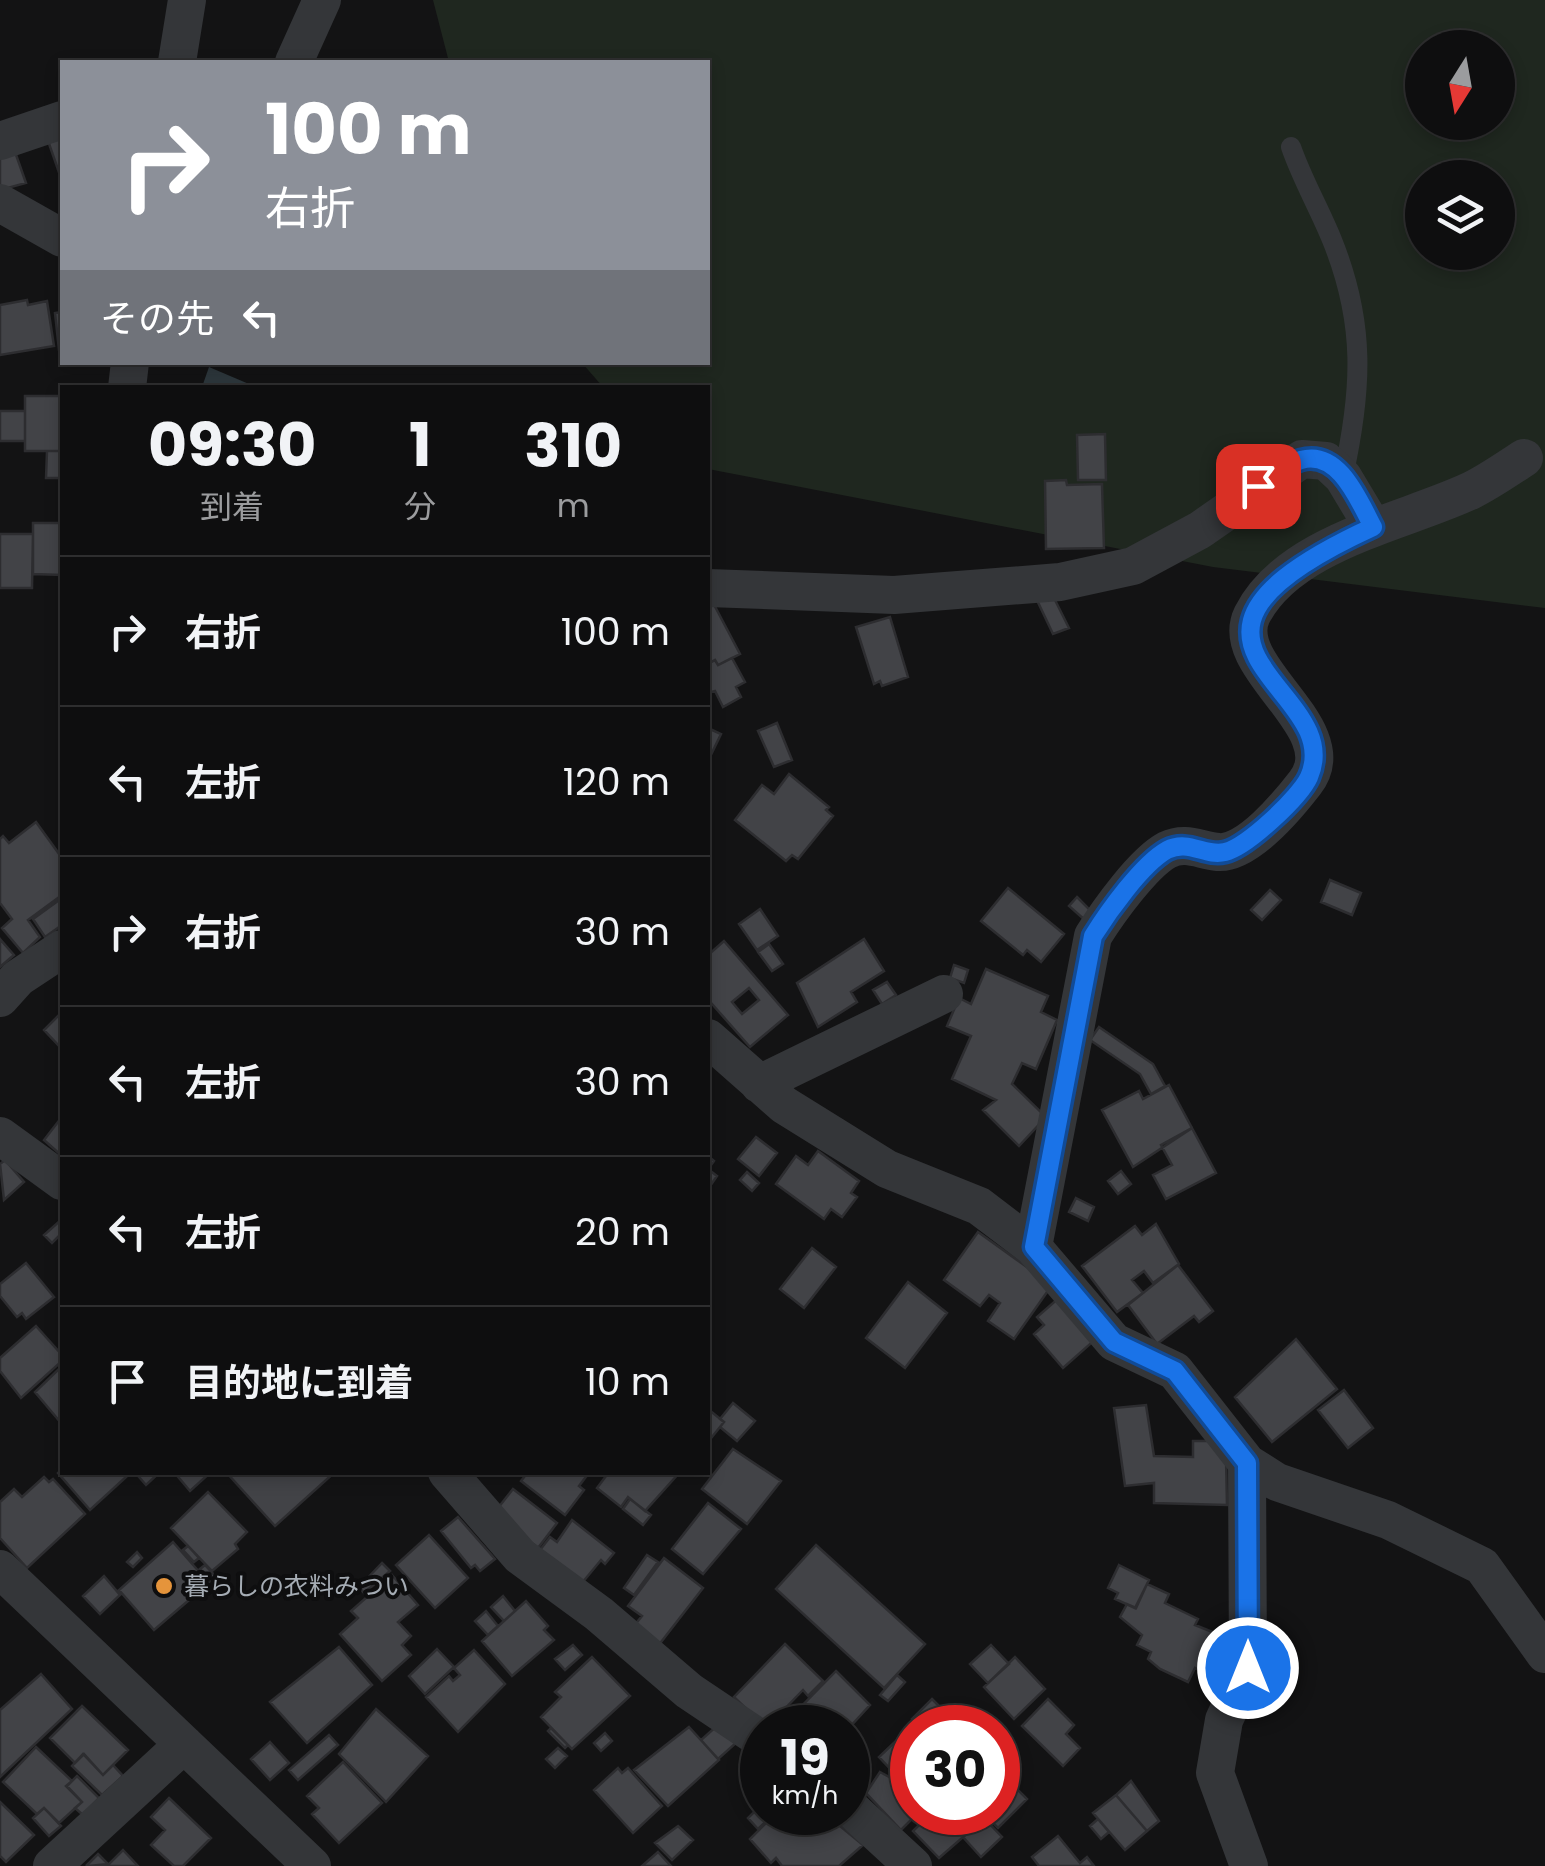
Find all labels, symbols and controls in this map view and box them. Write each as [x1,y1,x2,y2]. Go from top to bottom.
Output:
north arrow [1405,30,1515,140]
map controls [1405,30,1515,270]
text: 100 m [265,80,472,179]
icon: right [100,100,230,230]
button: layers [1405,160,1515,270]
text: 右折 [265,177,355,240]
icon: left [234,290,289,345]
text: その先 [100,292,214,345]
text: 09:30 [148,403,316,487]
text: 1 [409,403,432,487]
text: 310 [524,404,622,488]
pin [1216,444,1301,529]
icon: arrive [1231,459,1286,514]
text: m [557,483,590,528]
text: 到着 [200,484,264,529]
text: 分 [404,484,436,529]
icon: right [100,604,155,659]
text: 100 m [561,605,670,658]
text: 右折 [185,606,261,659]
icon: left [100,754,155,809]
text: 120 m [563,755,670,808]
text: 左折 [185,756,261,809]
icon: right [100,904,155,959]
text: 30 m [574,905,670,958]
text: 右折 [185,906,261,959]
icon: left [100,1054,155,1109]
text: 30 m [574,1055,670,1108]
text: 左折 [185,1056,261,1109]
icon: left [100,1204,155,1259]
text: 20 m [575,1205,670,1258]
text: 左折 [185,1206,261,1259]
icon: arrive [100,1354,155,1409]
text: 10 m [585,1355,670,1408]
text: 目的地に到着 [185,1356,413,1409]
place label: 暮らしの衣料みつい [184,1569,409,1604]
marker: 暮らしの衣料みつい [153,1575,175,1597]
position arrow [1196,1616,1300,1720]
speed limit sign: 30 [890,1705,1020,1835]
text: 19 [780,1722,830,1793]
text: km/h [772,1778,838,1813]

